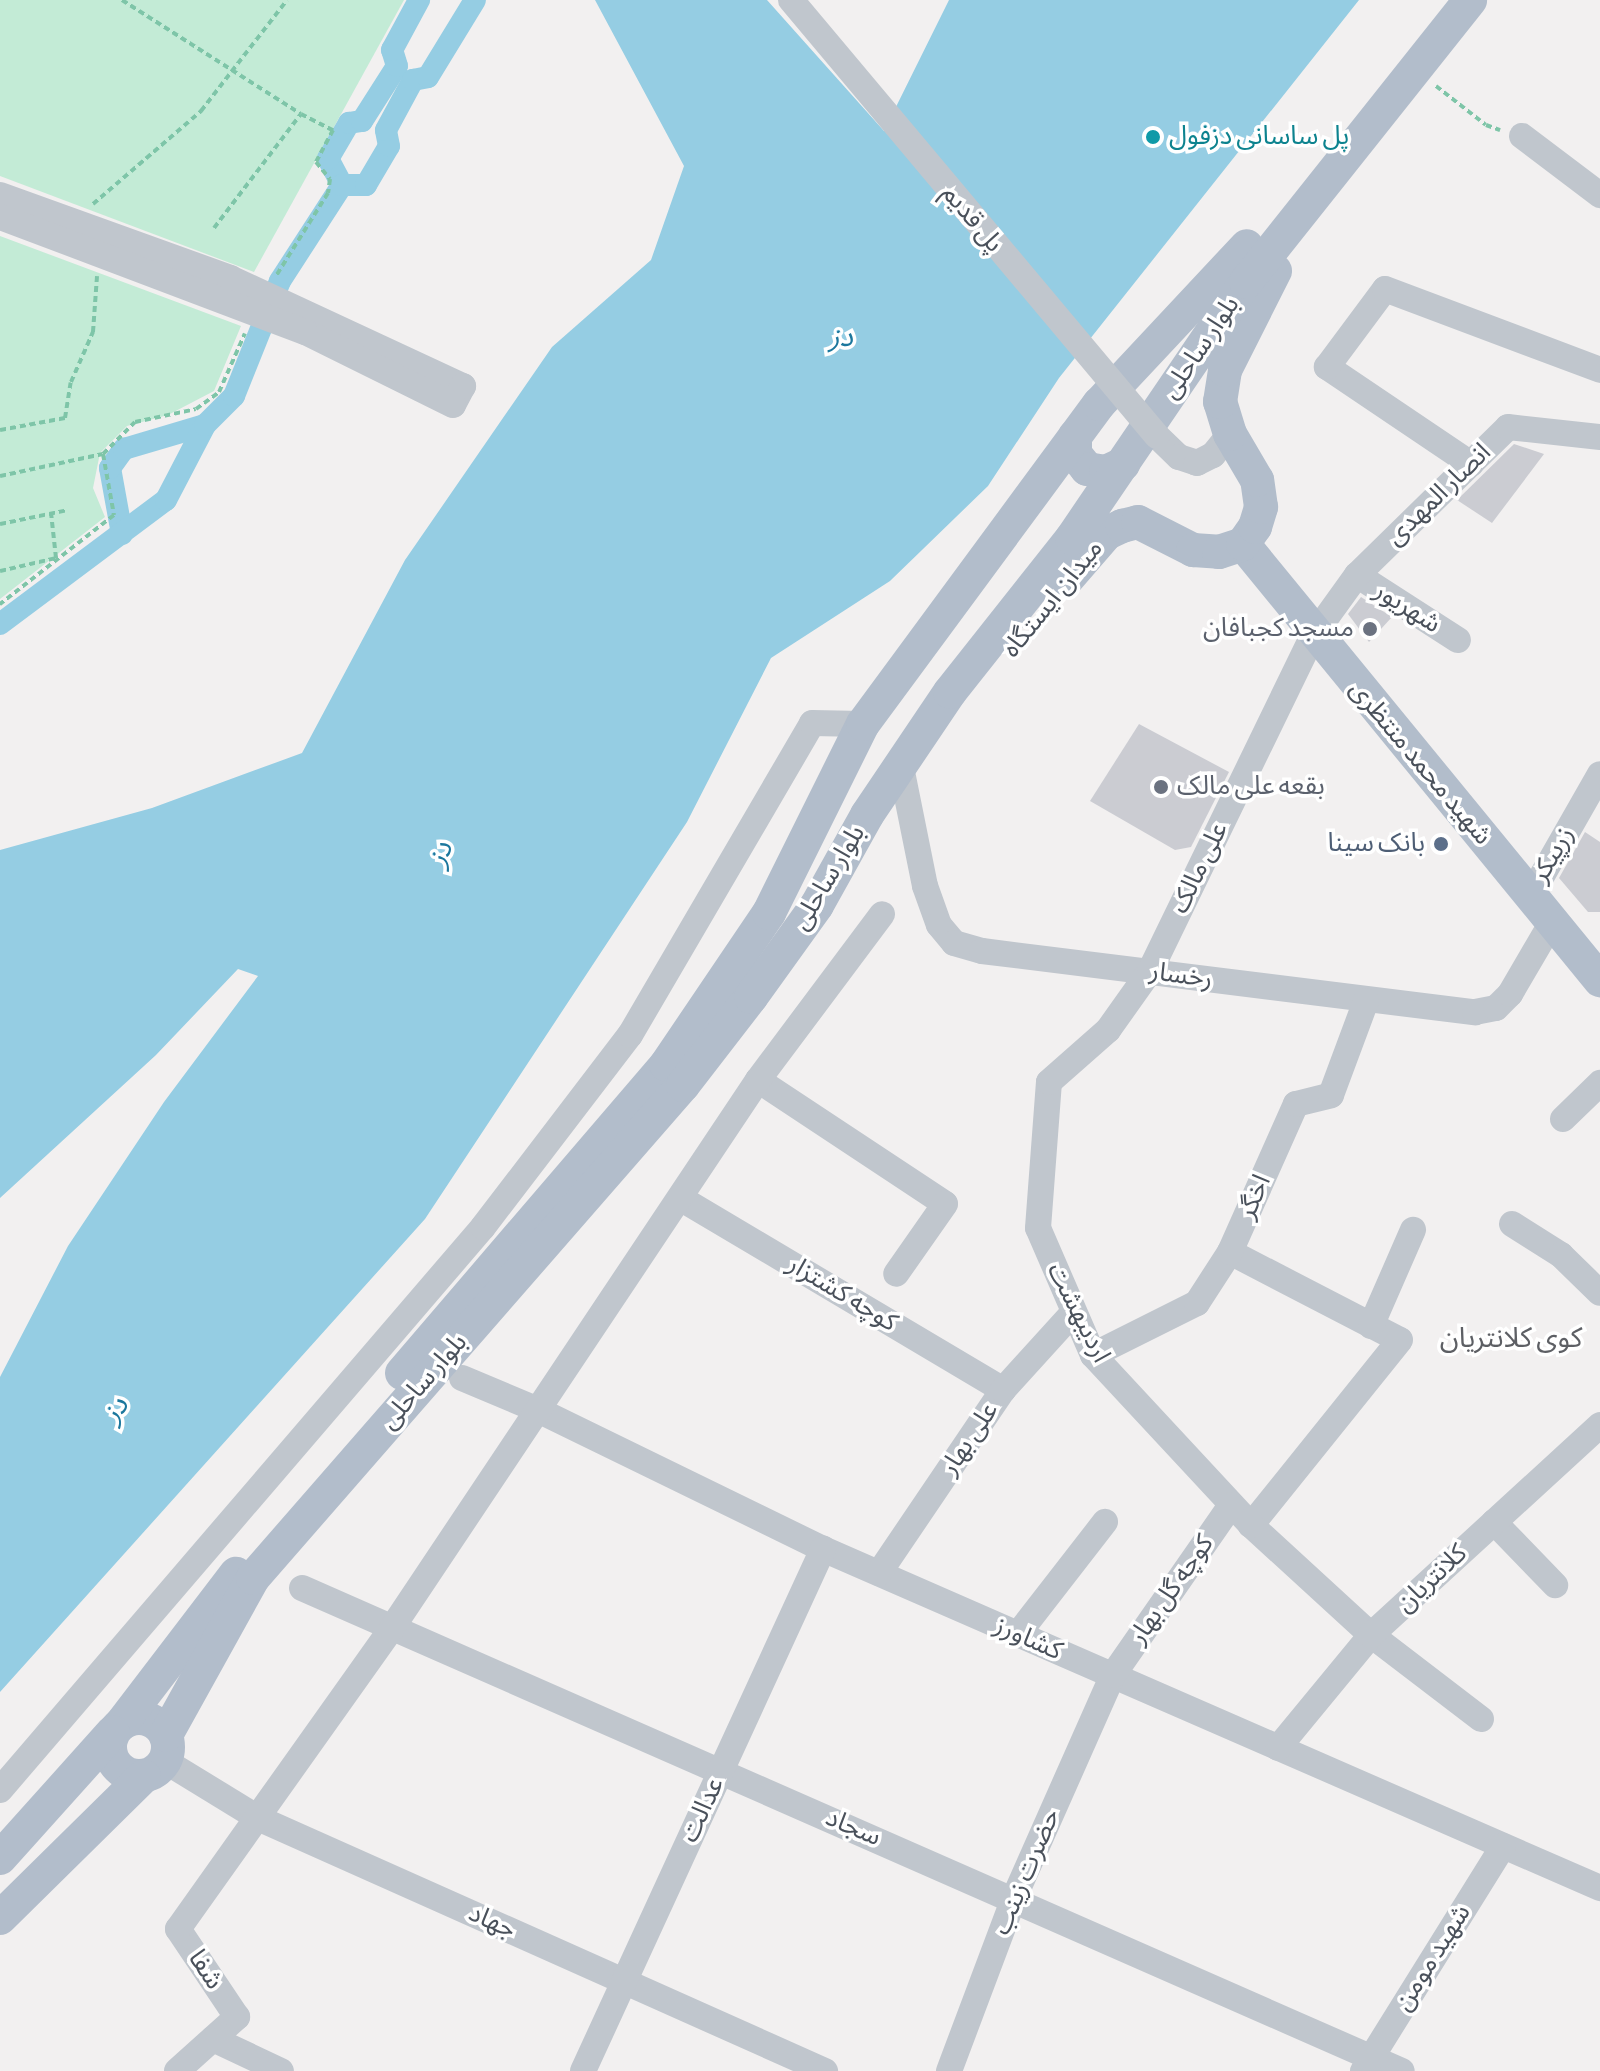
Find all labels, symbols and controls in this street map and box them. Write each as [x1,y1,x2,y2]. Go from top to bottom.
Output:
place label: پل ساسانی دزفول [1169,121,1349,153]
marker: پل ساسانی دزفول [1144,128,1162,146]
street label: پل قدیم [935,179,1009,259]
street label: بلوار ساحلی [1155,291,1247,405]
water label: دز [829,321,853,355]
street label: انصار المهدی [1380,437,1498,553]
street label: میدان ایستگاه [996,534,1110,664]
street label: شهریور [1368,576,1446,640]
place label: مسجد کجبافان [1203,613,1354,645]
marker: مسجد کجبافان [1361,620,1379,638]
street label: شهید محمد منتظری [1342,674,1498,852]
place label: بقعه علی مالک [1177,771,1325,803]
marker: بقعه علی مالک [1152,778,1170,796]
street label: علی مالک [1165,817,1235,919]
street label: بلوار ساحلی [785,820,873,936]
street label: زرپیکر [1525,822,1581,888]
place label: بانک سینا [1327,828,1425,860]
marker: بانک سینا [1432,835,1450,853]
water label: دز [421,836,461,872]
street label: رخسار [1148,956,1214,996]
street label: اخگر [1232,1170,1278,1224]
street label: کوچه کشتزار [781,1249,903,1339]
street label: اردیبهشت [1040,1258,1116,1368]
district label: کوی کلانتریان [1440,1322,1582,1356]
street label: بلوار ساحلی [374,1328,474,1436]
water label: دز [95,1391,137,1429]
street label: علی بهار [934,1397,1006,1481]
street label: کوچه گل بهار [1123,1529,1221,1651]
street label: کلانتریان [1390,1538,1474,1620]
street label: کشاورز [989,1610,1067,1668]
street label: عدالت [674,1772,732,1848]
street label: سجاد [821,1803,885,1853]
street label: حضرت زینب [986,1804,1068,1940]
street label: جهاد [464,1898,520,1946]
street label: شهید مومن [1388,1899,1478,2017]
street label: شفا [181,1944,229,1996]

